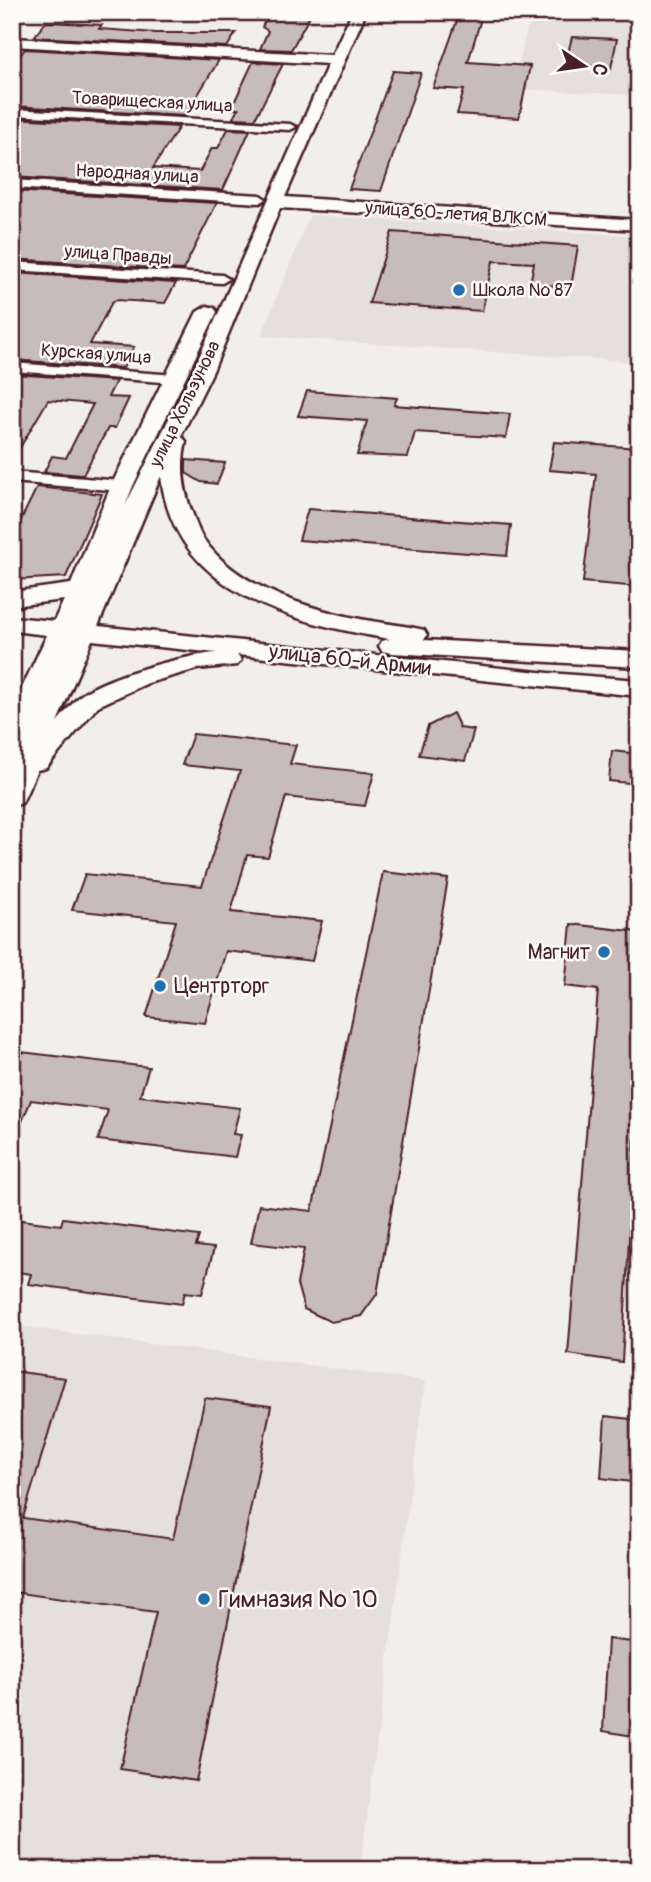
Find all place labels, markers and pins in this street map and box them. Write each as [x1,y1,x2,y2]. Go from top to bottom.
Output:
place label: Школа № 87 [473,279,573,302]
marker: Школа № 87 [451,282,467,298]
place label: Магнит [528,939,590,966]
marker: Магнит [596,944,612,960]
place label: Центрторг [174,973,269,1000]
marker: Центрторг [152,978,168,994]
place label: Гимназия № 10 [218,1585,378,1614]
marker: Гимназия № 10 [196,1591,212,1607]

